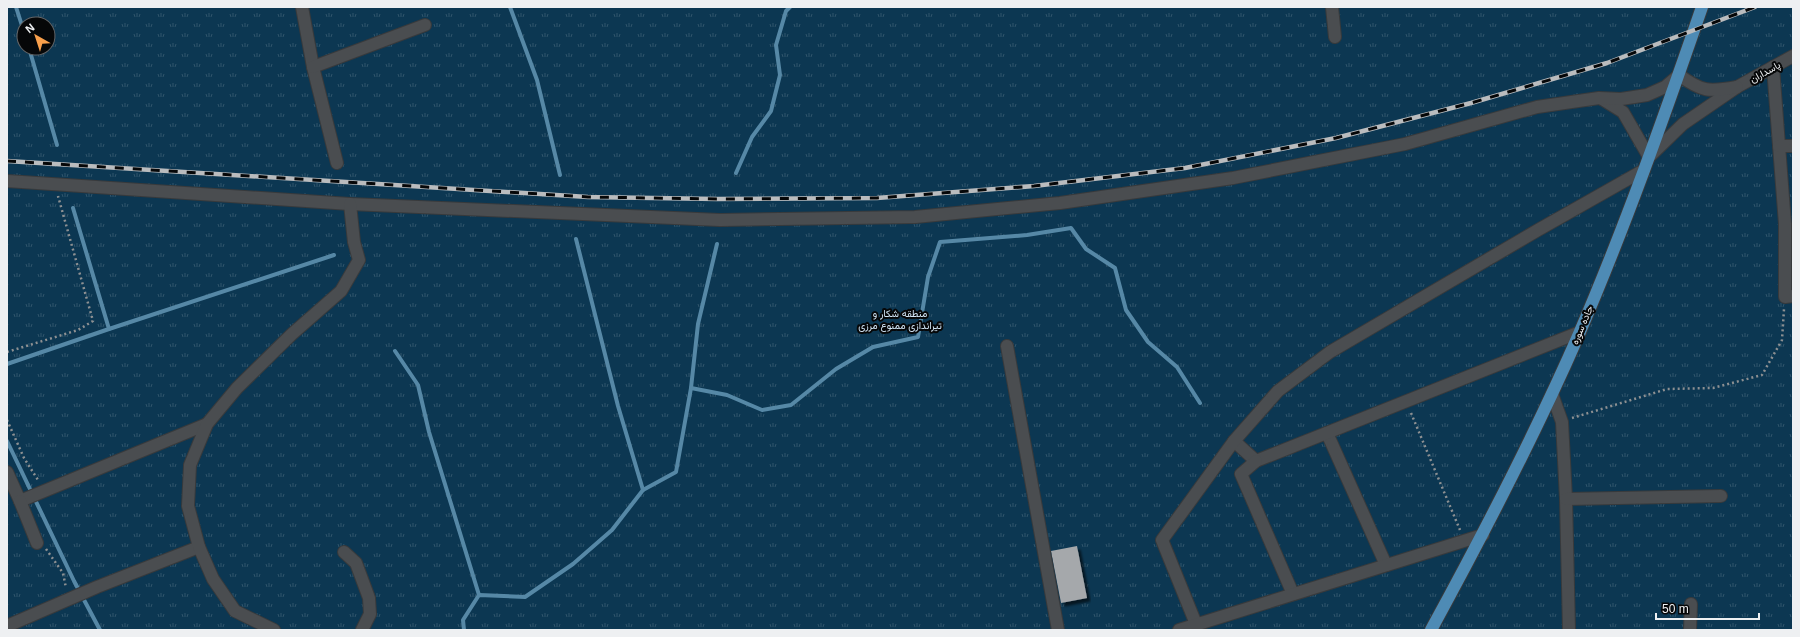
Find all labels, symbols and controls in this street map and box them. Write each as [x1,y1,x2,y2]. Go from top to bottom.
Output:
north arrow [16,16,56,56]
text: N [23,21,37,35]
street label: پاسداران [1748,59,1783,87]
street label: جاده سوره [1569,304,1596,346]
park label: منطقه شکار و تیراندازی ممنوع مرزی [858,308,942,332]
scale bar [1656,595,1759,621]
text: 50 m [1662,602,1689,616]

